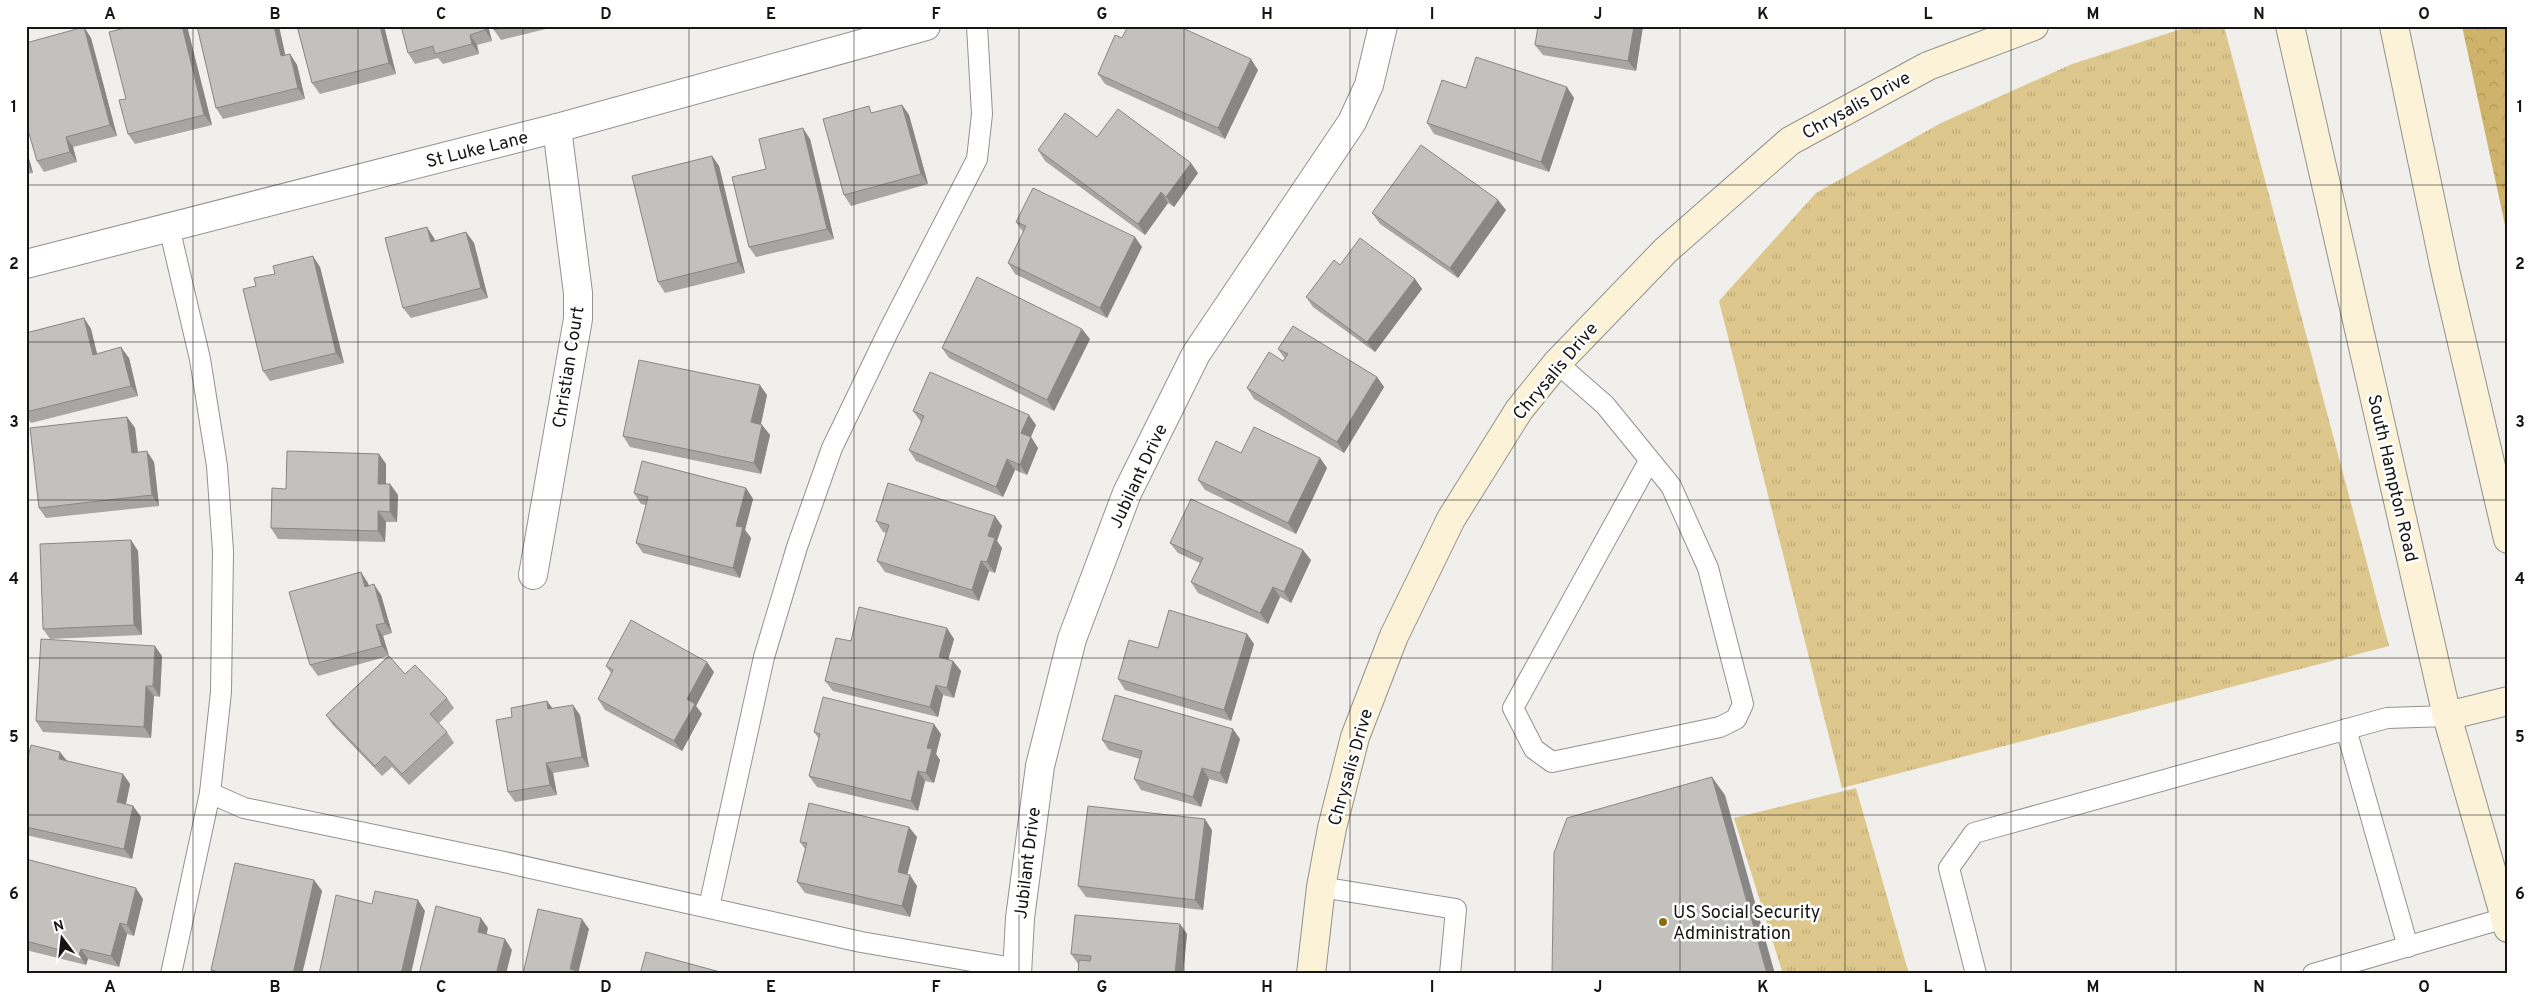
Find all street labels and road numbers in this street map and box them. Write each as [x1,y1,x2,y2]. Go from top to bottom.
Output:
street label: Chrysalis Drive [1798,67,1915,146]
street label: St Luke Lane [424,127,531,174]
street label: Christian Court [549,305,590,430]
street label: Chrysalis Drive [1509,318,1604,426]
street label: South Hampton Road [2361,392,2422,564]
street label: Jubilant Drive [1105,421,1174,533]
street label: Chrysalis Drive [1324,706,1379,829]
street label: Jubilant Drive [1010,806,1047,920]

